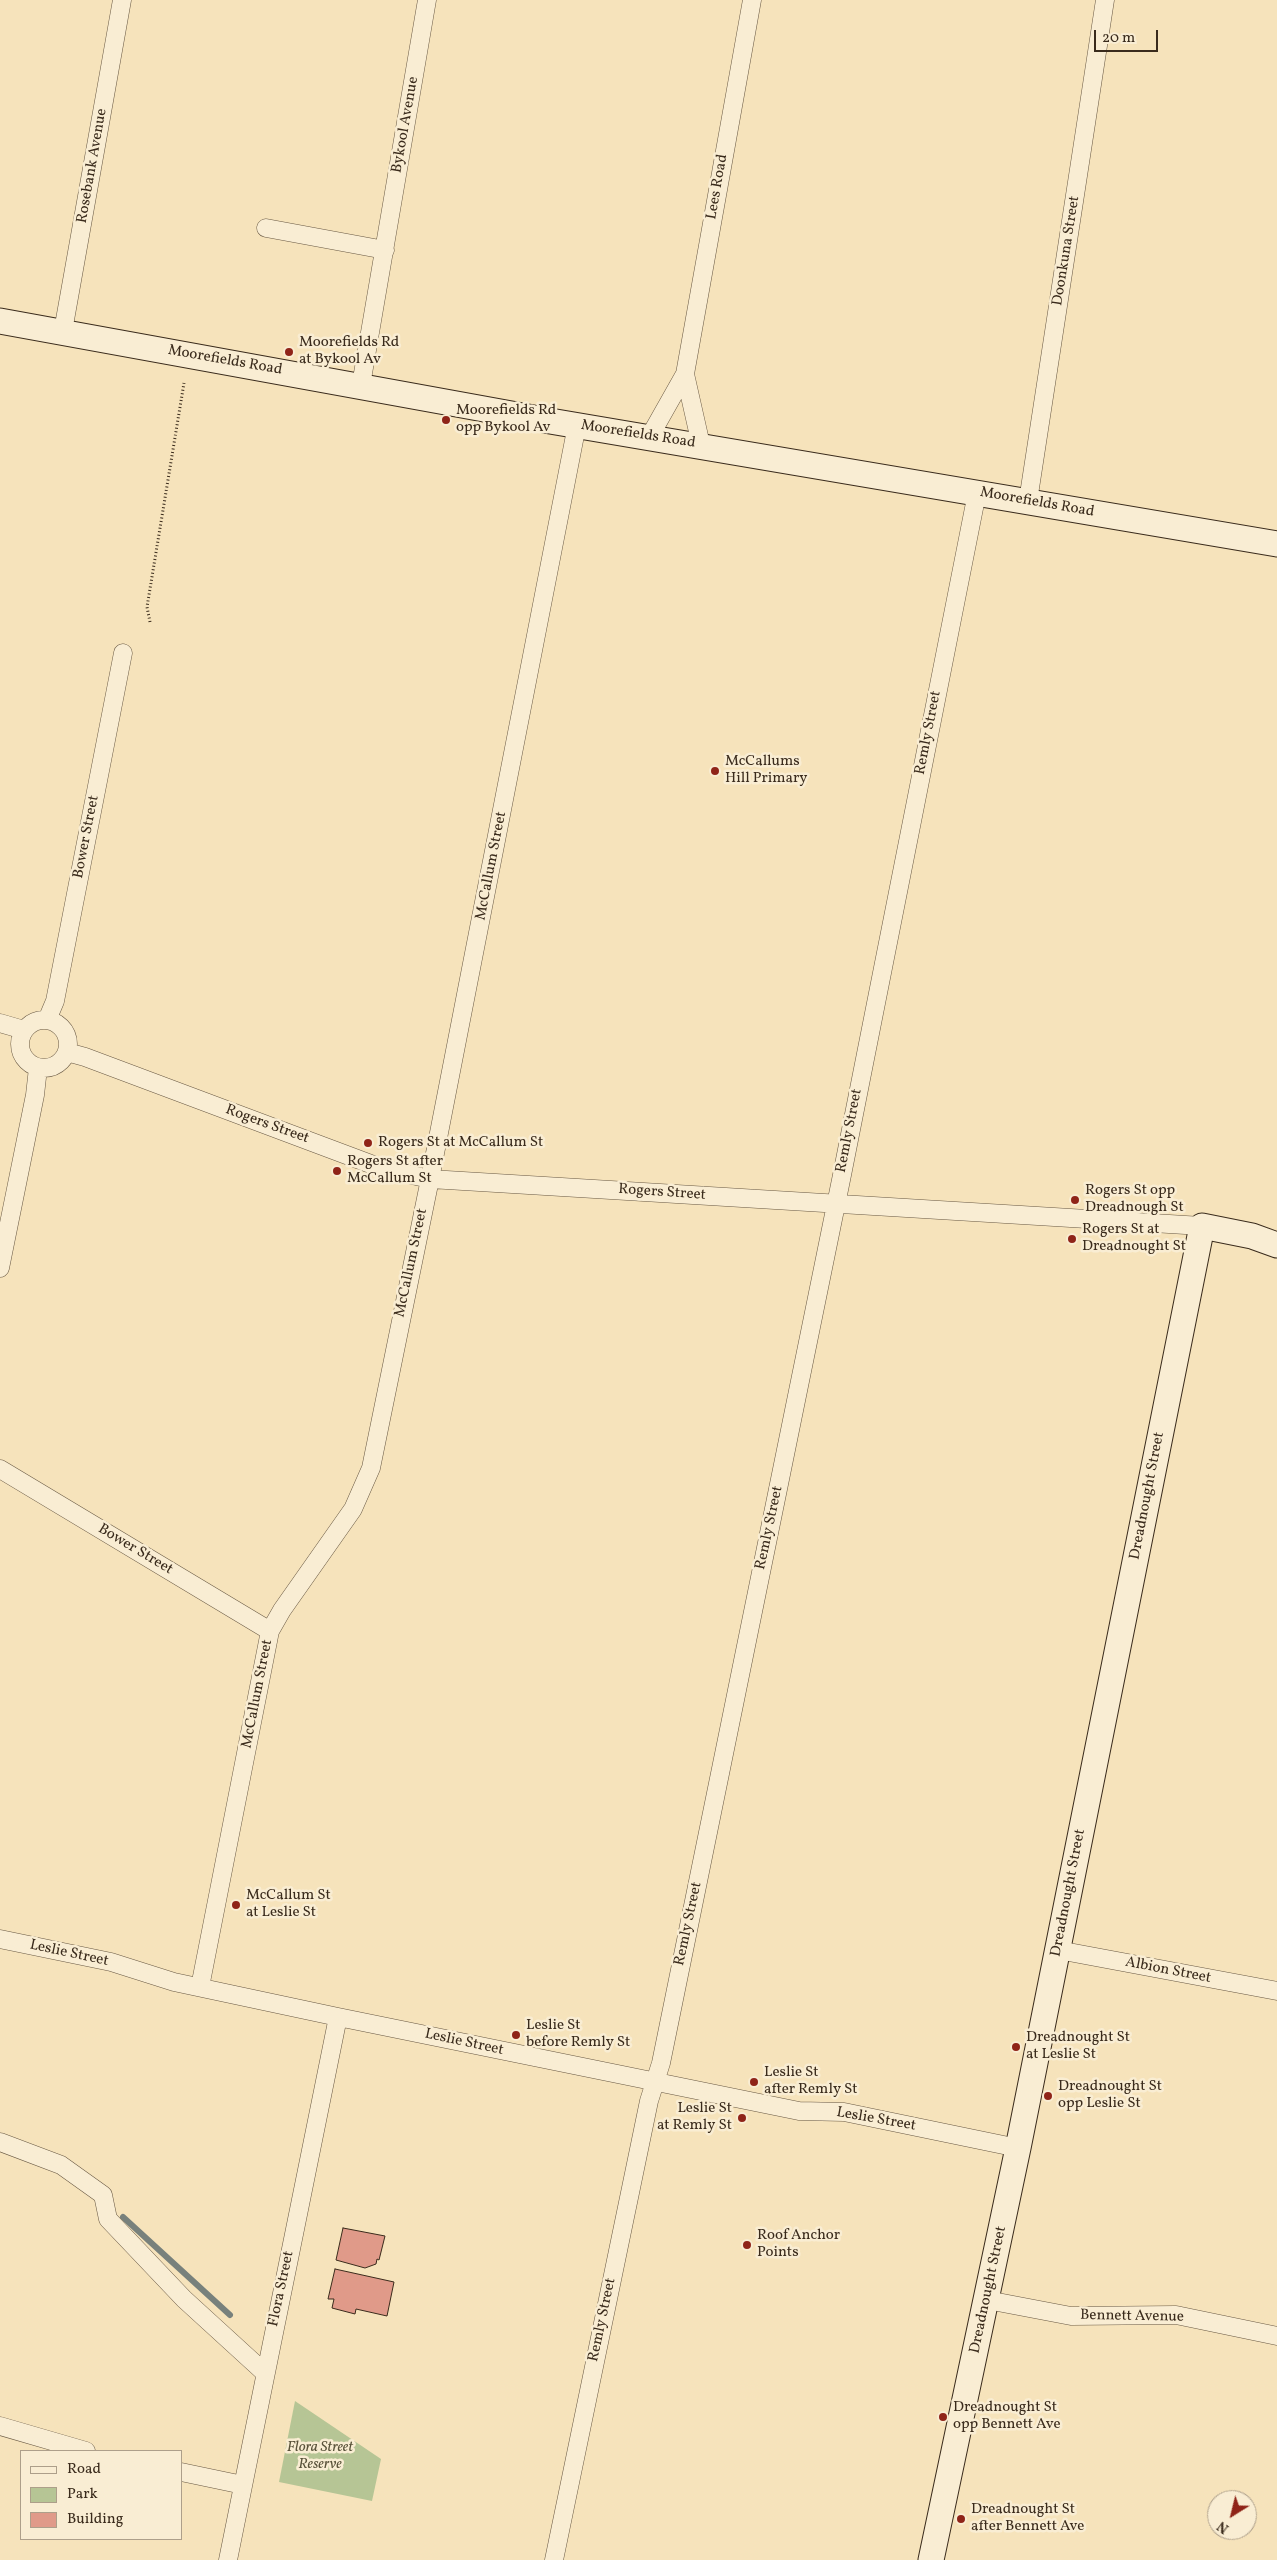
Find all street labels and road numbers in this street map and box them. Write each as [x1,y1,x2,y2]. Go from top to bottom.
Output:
street label: Bykool Avenue [389,75,423,175]
street label: Rosebank Avenue [74,107,112,225]
street label: Lees Road [703,153,733,221]
street label: Doonkuna Street [1049,195,1085,307]
street label: Moorefields Road [166,342,284,380]
street label: Moorefields Road [579,417,697,453]
street label: Moorefields Road [978,484,1096,522]
street label: Remly Street [912,689,946,777]
street label: Bower Street [70,794,104,880]
street label: McCallum Street [473,810,511,922]
street label: Remly Street [833,1087,867,1175]
street label: Rogers Street [223,1102,311,1148]
street label: Rogers Street [618,1181,706,1205]
street label: McCallum Street [392,1207,432,1319]
street label: Dreadnought Street [1127,1431,1169,1561]
street label: Remly Street [752,1484,788,1572]
street label: Bower Street [94,1521,176,1579]
street label: McCallum Street [239,1638,277,1750]
street label: Dreadnought Street [1048,1828,1090,1958]
street label: Remly Street [671,1880,707,1968]
street label: Leslie Street [28,1937,110,1971]
street label: Albion Street [1124,1954,1212,1988]
street label: Leslie Street [423,2026,505,2060]
street label: Leslie Street [835,2104,917,2136]
street label: Dreadnought Street [967,2225,1011,2355]
street label: Flora Street [265,2249,299,2329]
street label: Remly Street [585,2276,621,2364]
street label: Bennett Avenue [1080,2307,1184,2327]

